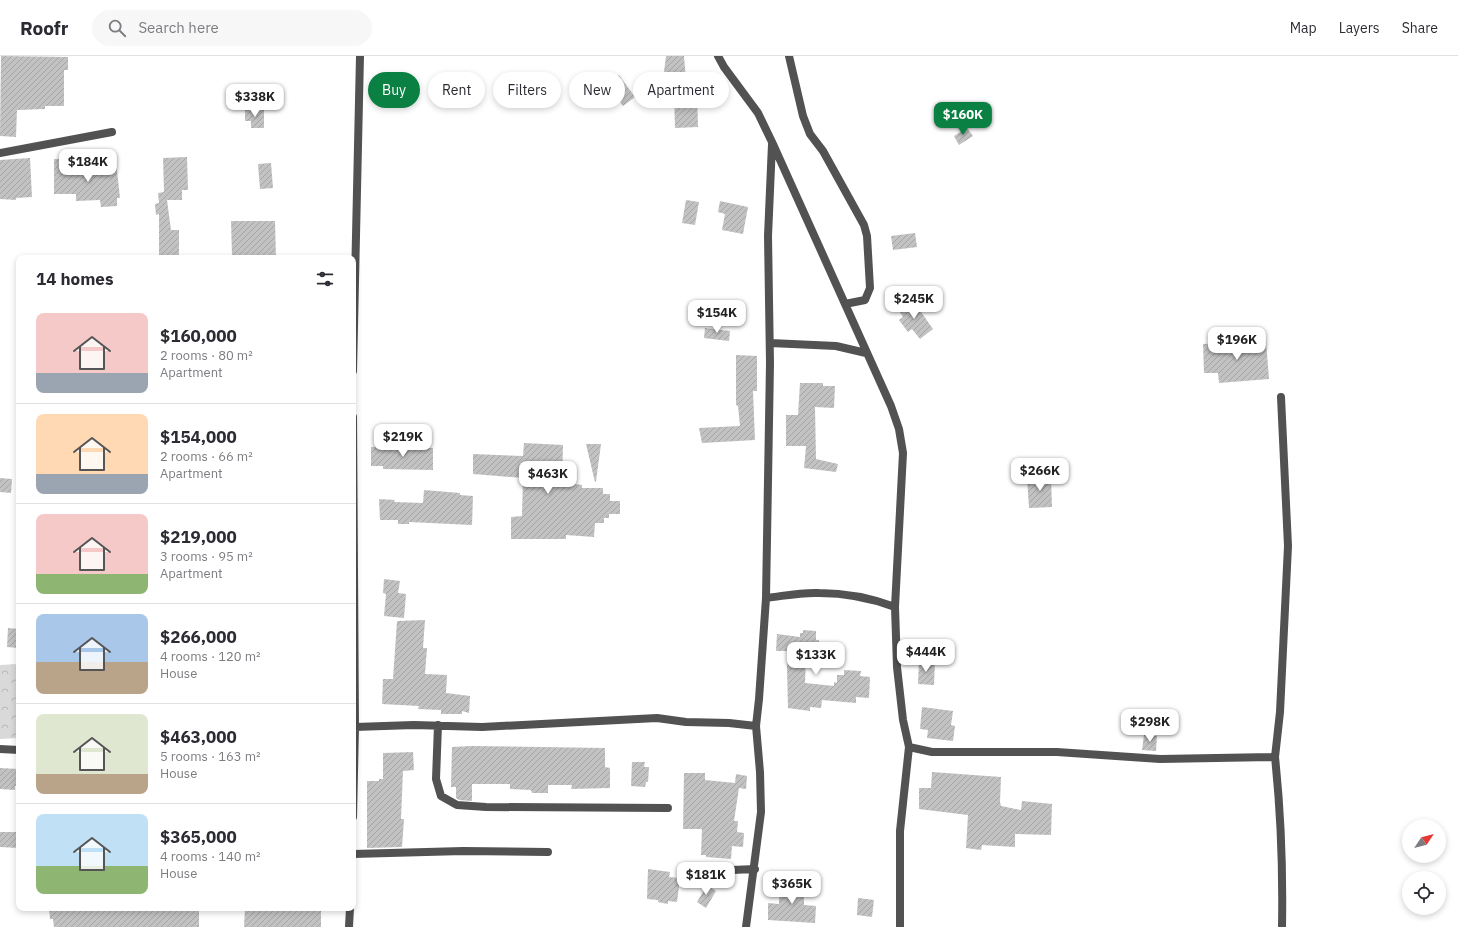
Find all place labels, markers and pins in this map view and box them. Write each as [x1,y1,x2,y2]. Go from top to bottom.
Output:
pin: $338K [227,84,283,118]
pin: $160K [935,102,991,136]
pin: $184K [60,149,116,183]
pin: $245K [886,286,942,320]
pin: $154K [689,300,745,334]
pin: $196K [1209,327,1265,361]
pin: $219K [375,424,431,458]
pin: $266K [1012,458,1068,492]
pin: $463K [520,461,576,495]
pin: $444K [898,639,954,673]
pin: $133K [788,642,844,676]
pin: $298K [1122,709,1178,743]
pin: $181K [678,862,734,896]
pin: $365K [764,871,820,905]

